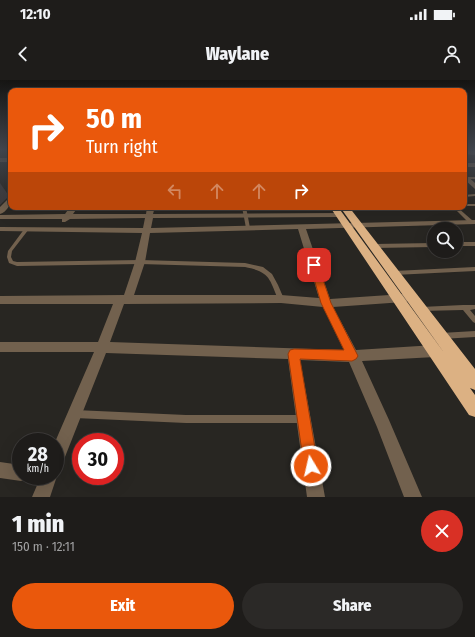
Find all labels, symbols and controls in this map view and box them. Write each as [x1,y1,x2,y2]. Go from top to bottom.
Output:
text: 12:10 [20,5,51,23]
icon: back [12,43,34,65]
text: Waylane [206,43,269,65]
icon: person [441,43,463,65]
text: 50 m [86,102,142,135]
icon: right [20,104,72,156]
text: Turn right [86,136,158,158]
icon: left [164,180,186,202]
icon: ahead [206,180,228,202]
icon: ahead [248,180,270,202]
icon: right [290,180,312,202]
map controls [427,222,463,258]
button: search [427,222,463,258]
pin [297,248,331,282]
icon: arrive [303,254,325,276]
speed limit sign: 30 [72,433,124,485]
text: 28 [28,442,48,466]
position arrow [290,445,332,487]
text: km/h [27,463,49,475]
text: 1 min [12,510,64,538]
button: close [421,510,463,552]
text: 150 m · 12:11 [12,539,75,554]
button: Exit [12,583,234,629]
button: Share [242,583,463,629]

